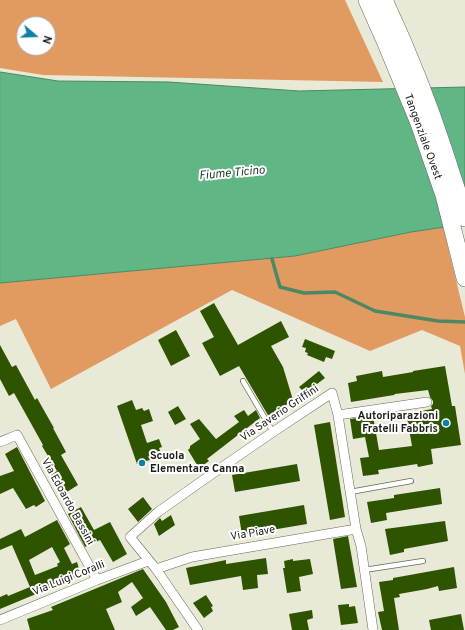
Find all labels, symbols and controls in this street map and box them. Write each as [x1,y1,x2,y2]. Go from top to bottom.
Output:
north arrow [16,16,56,56]
text: N [38,34,54,46]
street label: Tangenziale Ovest [400,92,444,182]
water label: Fiume Ticino [198,164,266,184]
street label: Via Saverio Griffini [238,383,322,445]
place label: Autoriparazioni Fratelli Fabbris [358,410,438,436]
marker: Autoriparazioni Fratelli Fabbris [441,418,451,428]
place label: Scuola Elementare Canna [150,450,244,476]
street label: Via Edoardo Bassini [38,456,96,548]
marker: Scuola Elementare Canna [137,458,147,468]
street label: Via Piave [230,524,276,544]
street label: Via Luigi Coralli [31,559,107,599]

